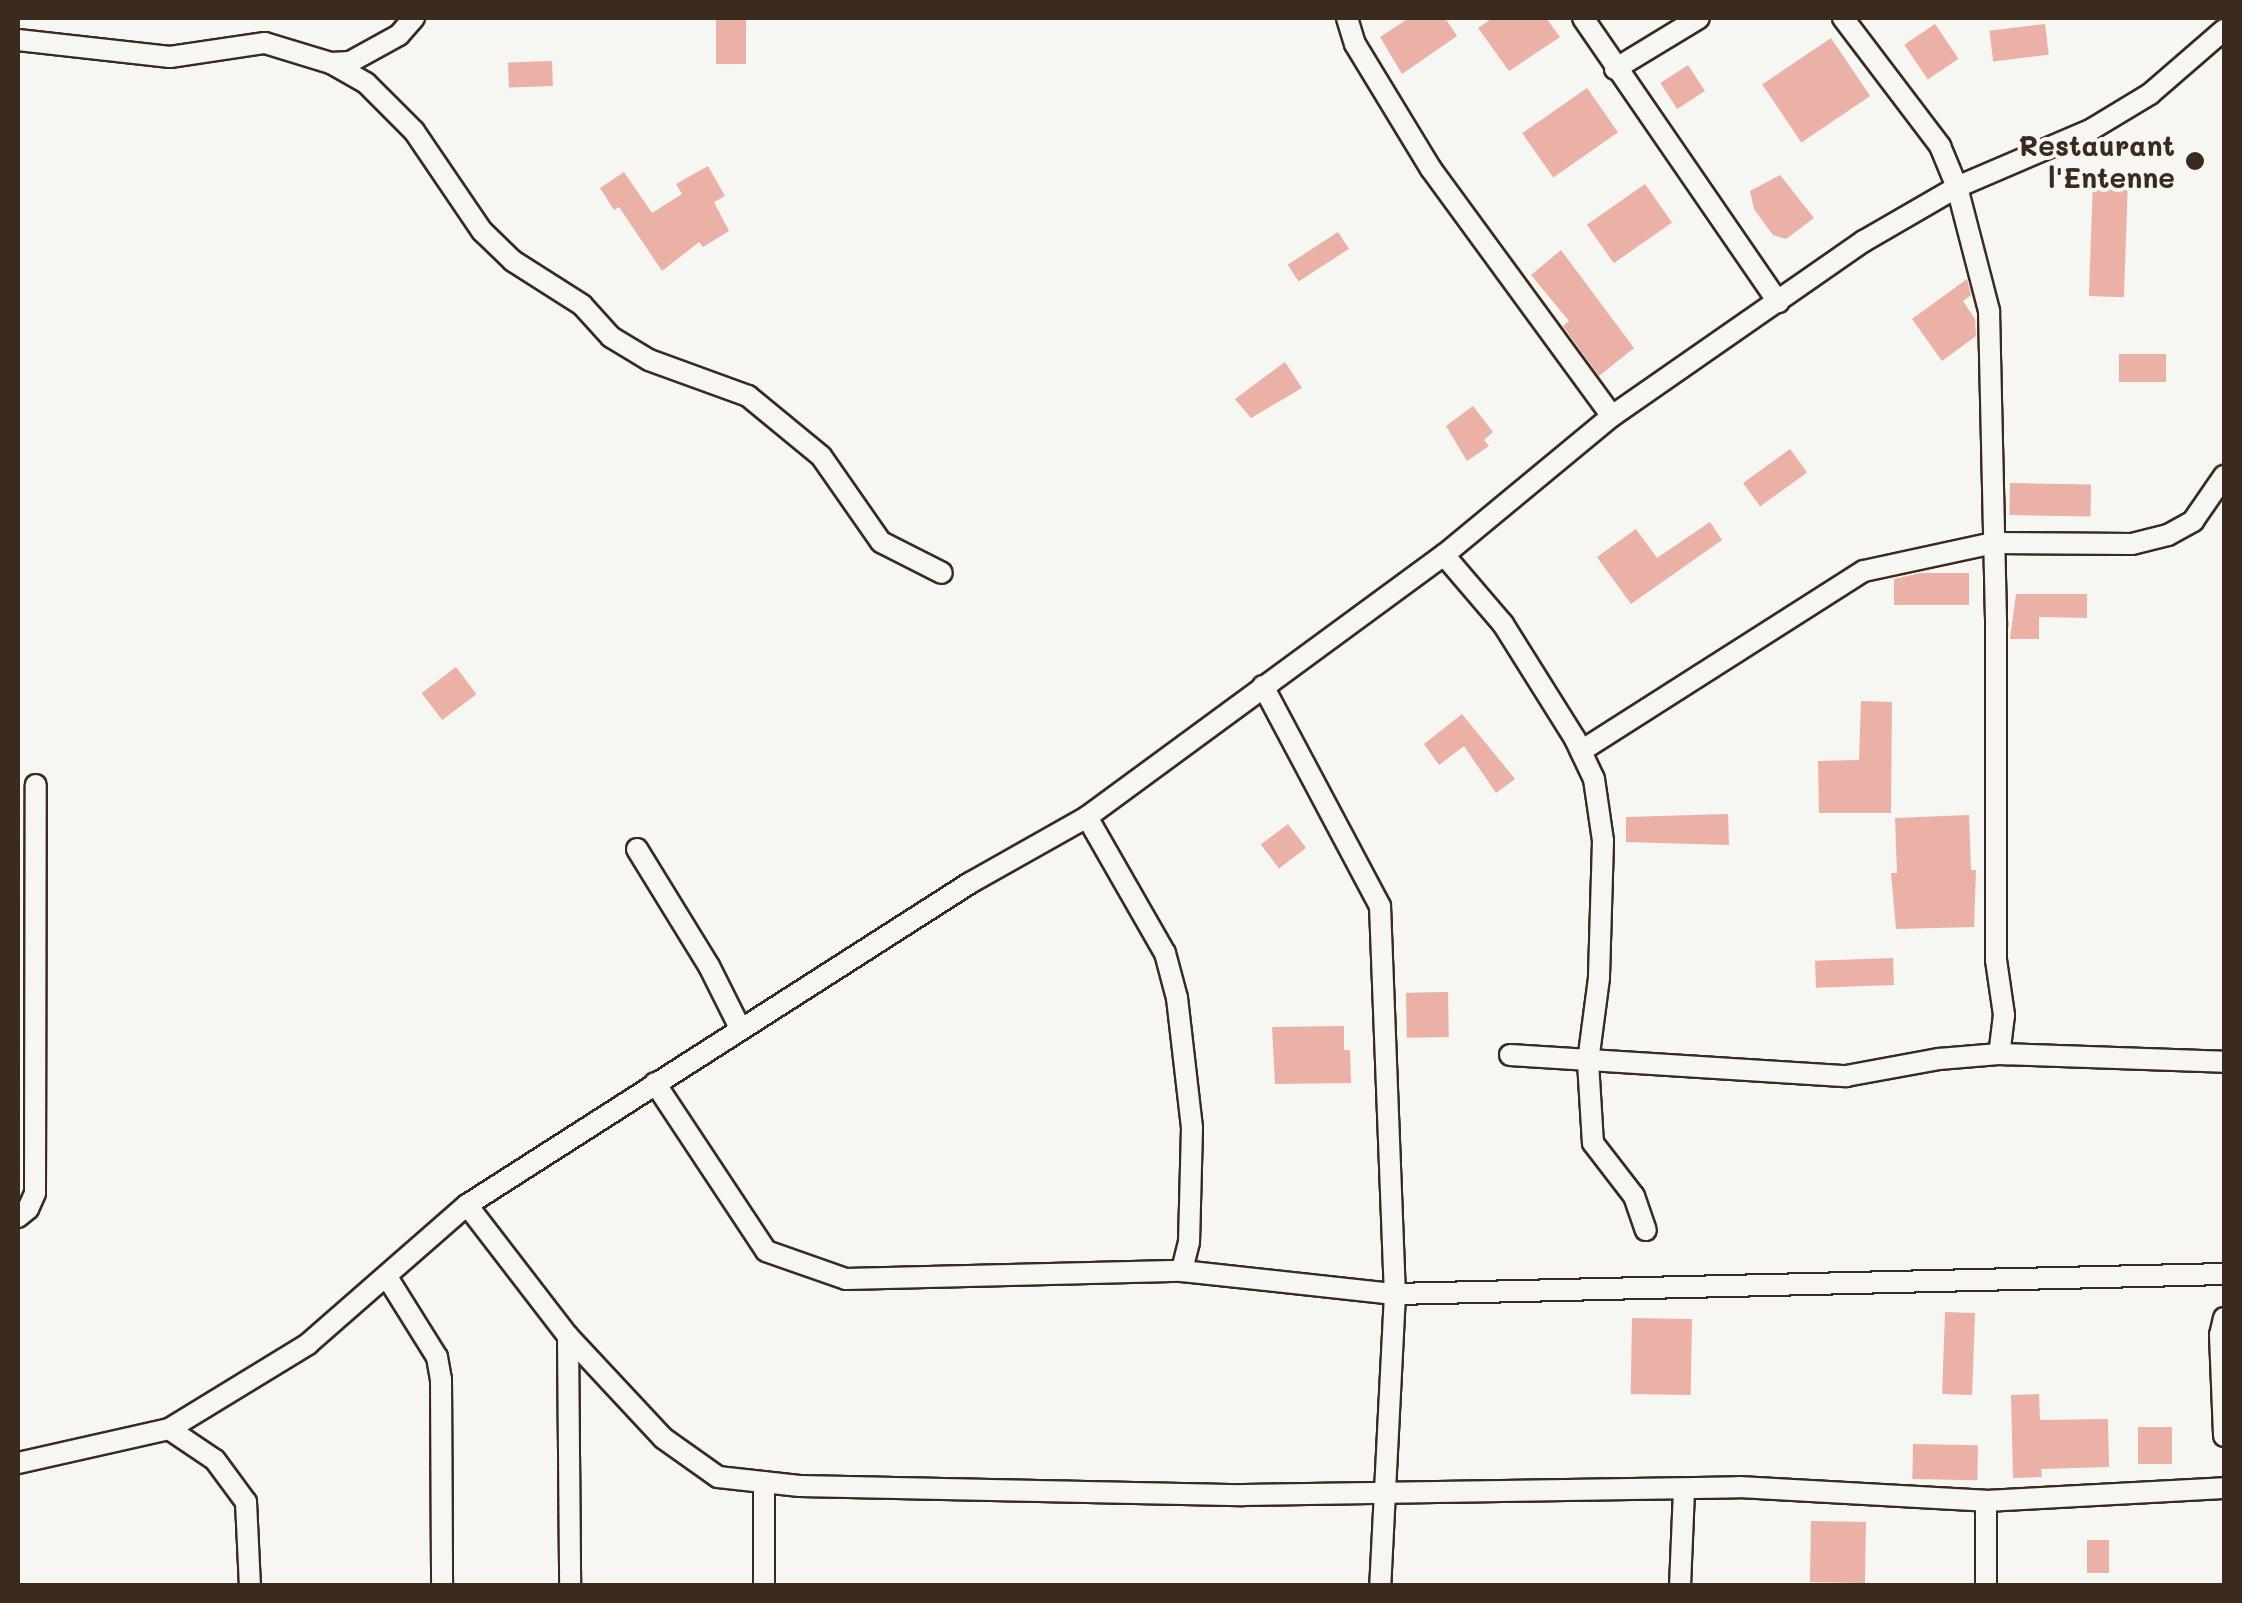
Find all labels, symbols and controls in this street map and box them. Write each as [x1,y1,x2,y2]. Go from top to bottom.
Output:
place label: Restaurant l'Entenne [2019,128,2175,194]
marker: Restaurant l'Entenne [2184,150,2206,172]

